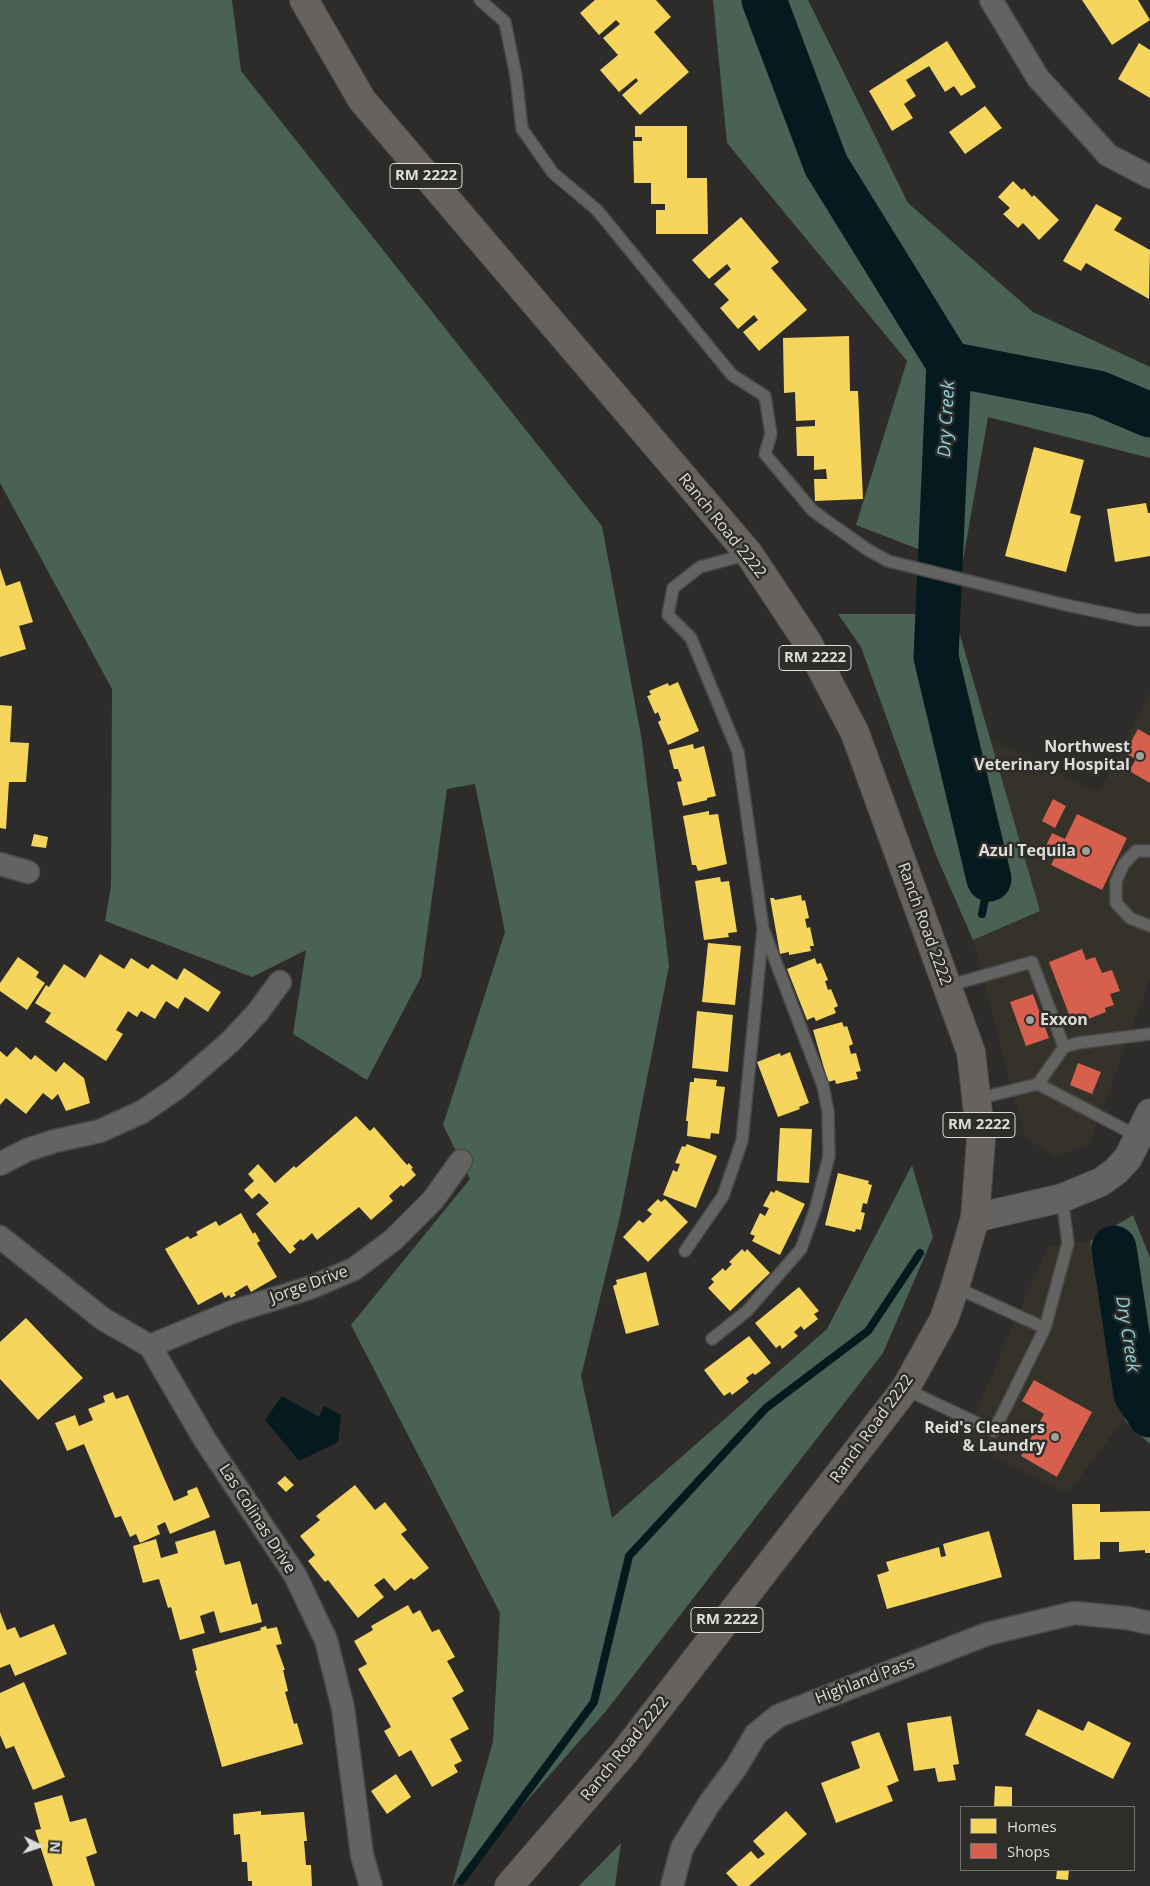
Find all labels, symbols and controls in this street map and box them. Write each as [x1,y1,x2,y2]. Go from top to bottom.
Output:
road number: RM 2222 [390,164,462,188]
water label: Dry Creek [934,380,960,458]
street label: Ranch Road 2222 [674,470,770,582]
road number: RM 2222 [779,646,851,670]
place label: Northwest Veterinary Hospital [974,737,1130,775]
marker: Northwest Veterinary Hospital [1134,750,1146,762]
place label: Azul Tequila [979,841,1076,861]
marker: Azul Tequila [1080,845,1092,857]
street label: Ranch Road 2222 [893,860,955,988]
place label: Exxon [1040,1010,1088,1030]
marker: Exxon [1024,1014,1036,1026]
road number: RM 2222 [943,1112,1015,1138]
street label: Jorge Drive [267,1262,351,1308]
water label: Dry Creek [1110,1295,1144,1373]
street label: Ranch Road 2222 [826,1371,918,1487]
place label: Reid's Cleaners & Laundry [924,1418,1045,1456]
marker: Reid's Cleaners & Laundry [1049,1431,1061,1443]
street label: Las Colinas Drive [215,1461,299,1577]
road number: RM 2222 [691,1608,763,1632]
street label: Highland Pass [813,1653,917,1709]
street label: Ranch Road 2222 [577,1693,673,1805]
legend [960,1806,1135,1871]
text: Homes [1007,1816,1057,1836]
north arrow [15,1821,65,1871]
text: N [46,1841,65,1853]
text: Shops [1007,1841,1050,1861]

